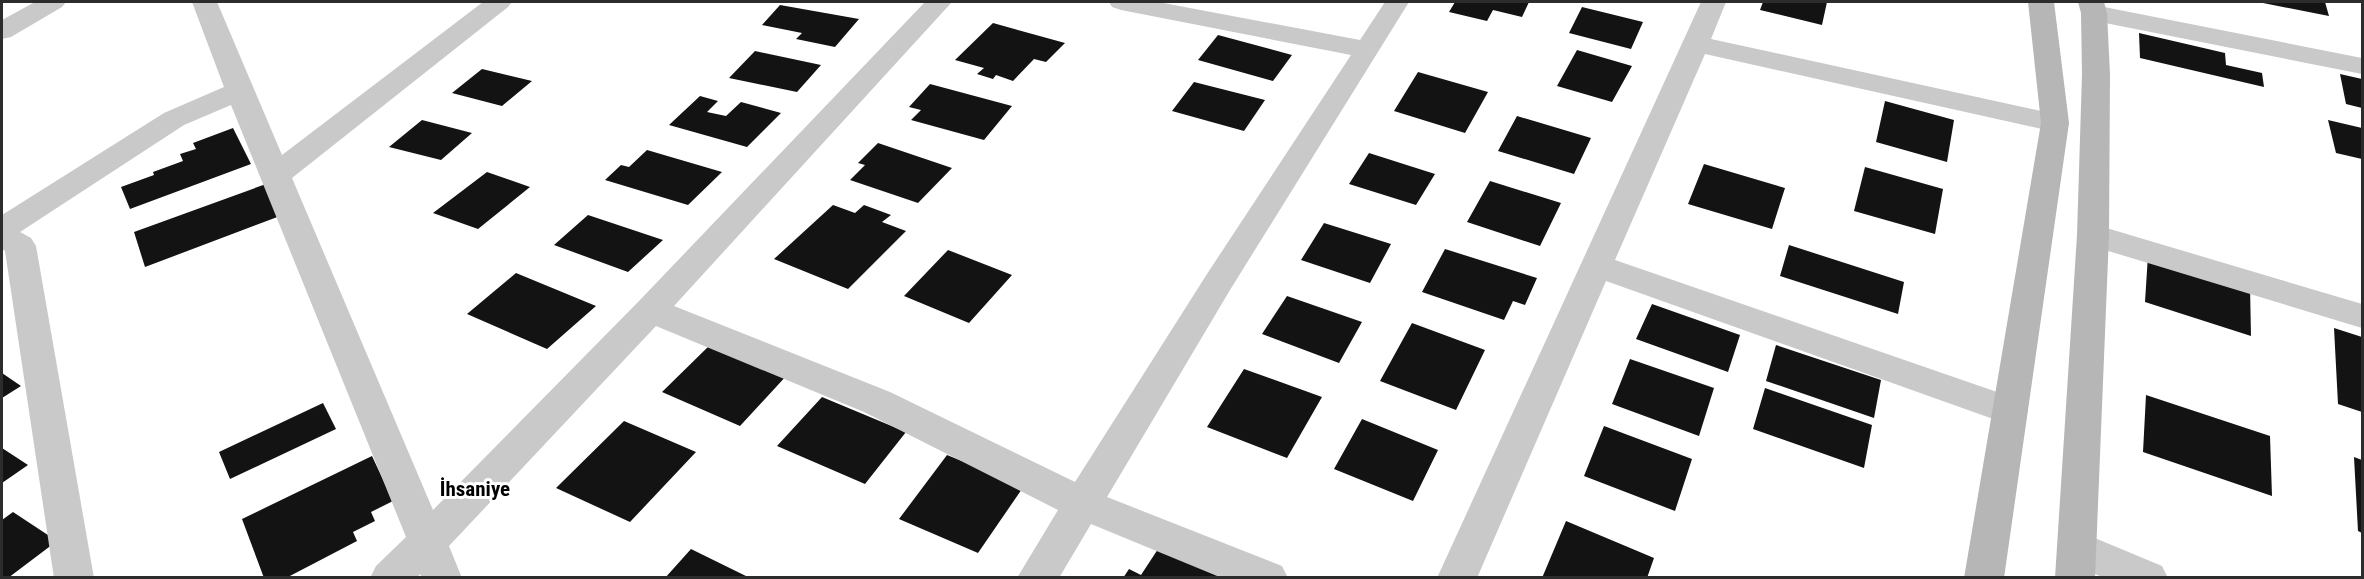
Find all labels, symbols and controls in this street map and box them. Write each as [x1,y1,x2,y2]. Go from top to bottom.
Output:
district label: İhsaniye [440,477,510,501]

